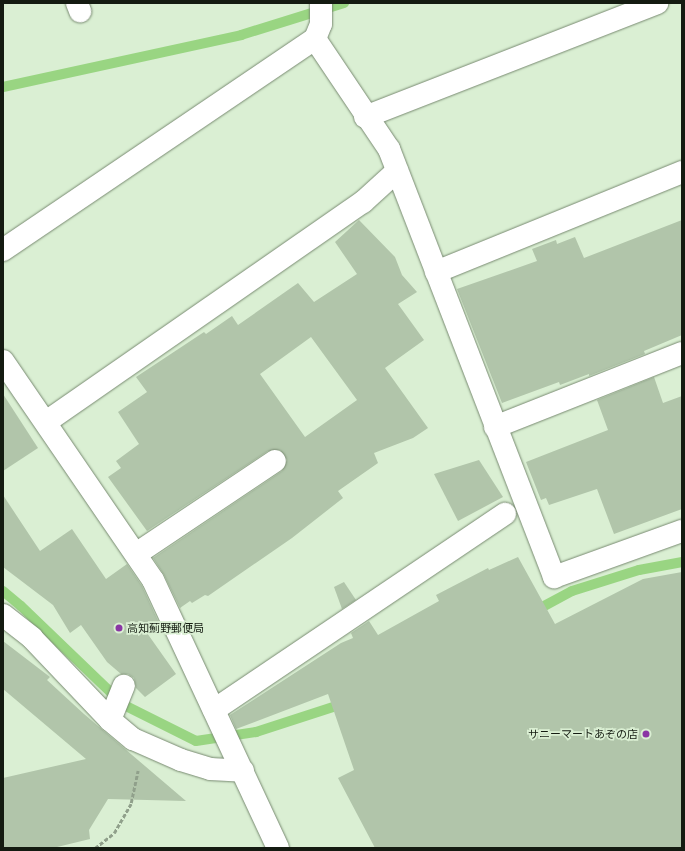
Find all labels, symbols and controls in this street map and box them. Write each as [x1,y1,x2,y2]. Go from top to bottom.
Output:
place label: 高知薊野郵便局 [127,621,204,635]
marker: 高知薊野郵便局 [114,623,124,633]
place label: サニーマートあぞの店 [528,727,638,741]
marker: サニーマートあぞの店 [641,729,651,739]

